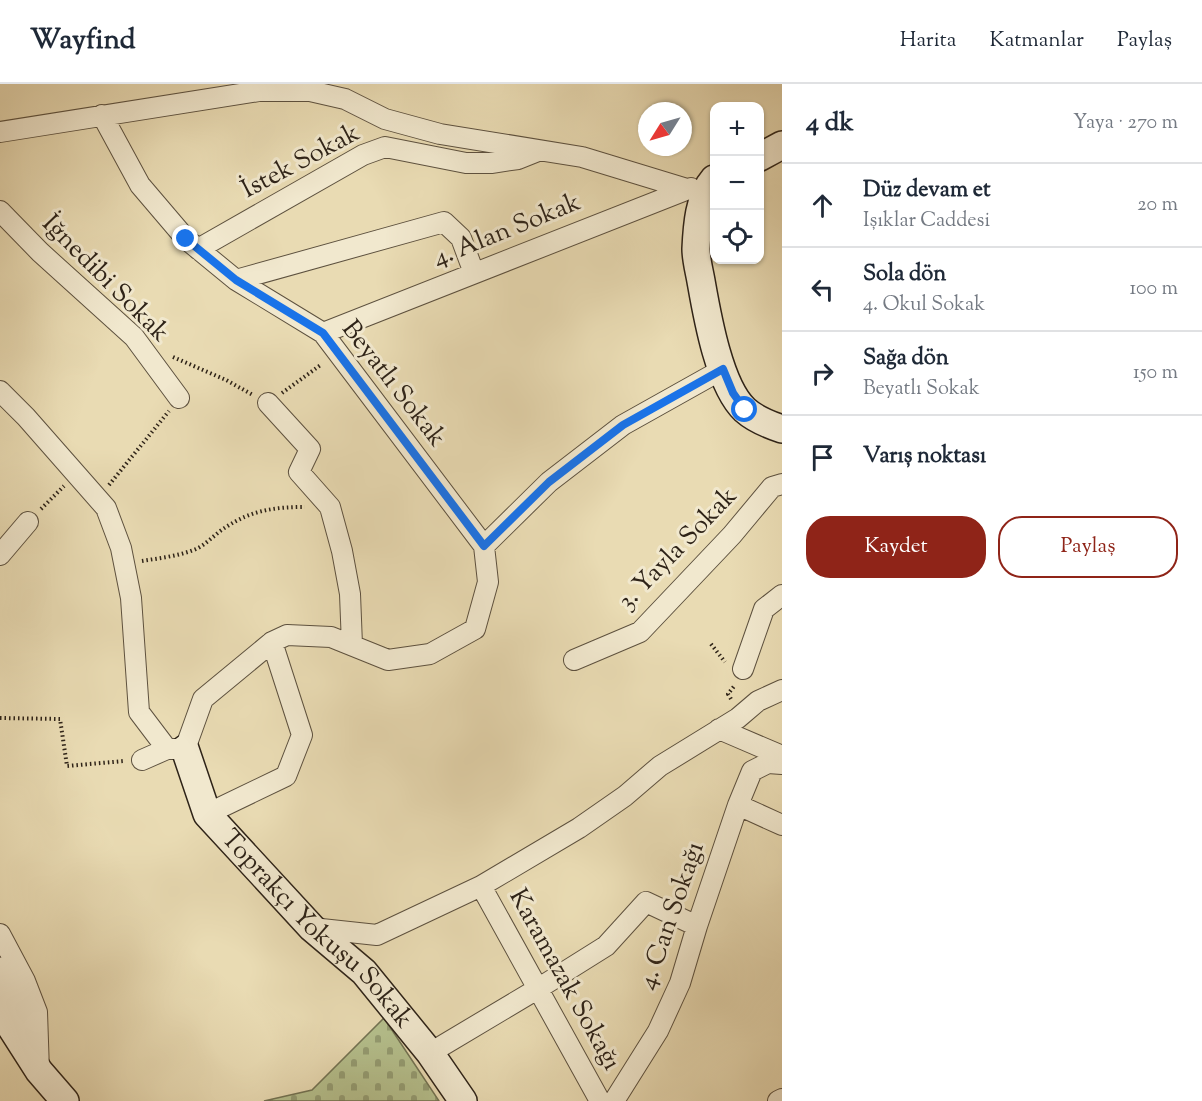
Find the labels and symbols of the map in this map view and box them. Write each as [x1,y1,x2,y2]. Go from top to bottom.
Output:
north arrow [638,102,692,156]
street label: İstek Sokak [235,115,367,209]
street label: 4. Alan Sokak [428,185,586,277]
street label: İğnedibi Sokak [33,207,177,351]
route end [172,225,198,251]
street label: Beyatlı Sokak [332,313,454,455]
route start [731,396,757,422]
street label: 3. Yayla Sokak [610,479,746,619]
street label: Toprakçı Yokuşu Sokak [212,822,421,1037]
street label: 4. Can Sokağı [629,837,715,995]
street label: Karamazak Sokağı [499,882,629,1078]

